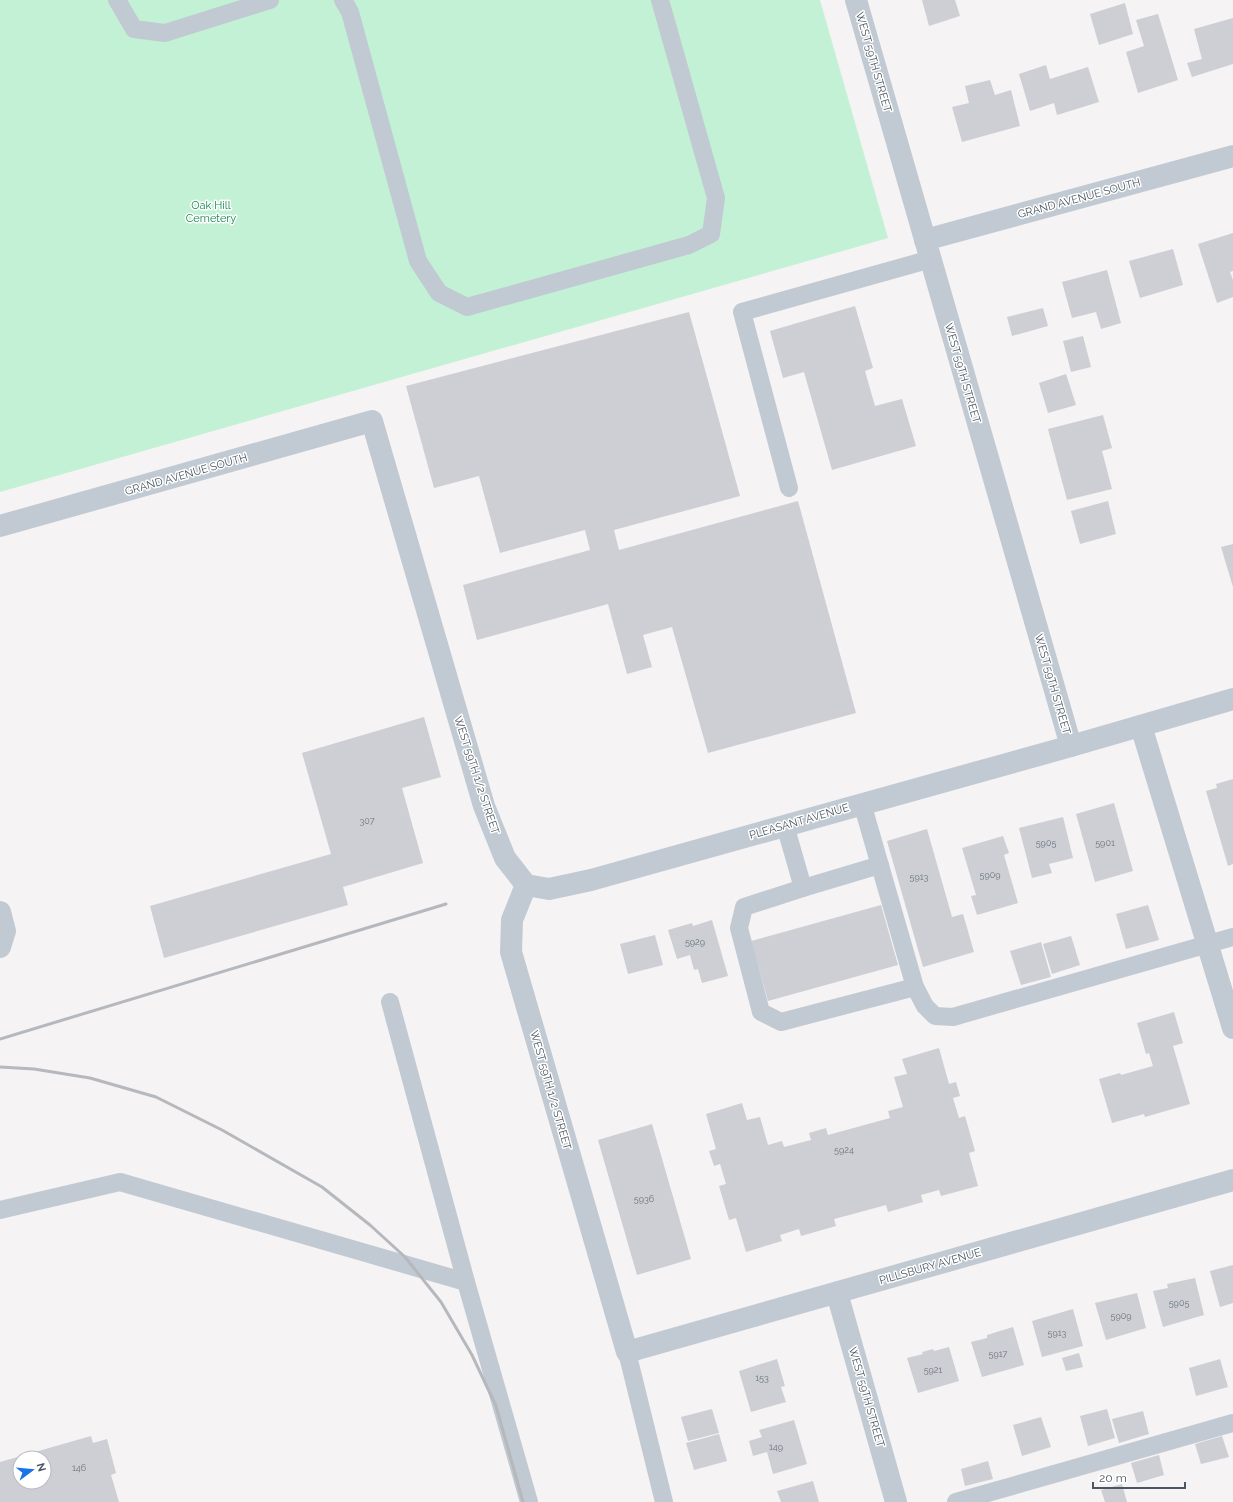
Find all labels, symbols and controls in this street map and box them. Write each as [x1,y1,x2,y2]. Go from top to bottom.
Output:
street label: WEST 59TH STREET [853,10,894,114]
street label: GRAND AVENUE SOUTH [1016,176,1142,221]
park label: Oak Hill Cemetery [186,199,236,225]
street label: WEST 59TH STREET [942,321,983,425]
street label: GRAND AVENUE SOUTH [123,451,249,498]
street label: WEST 59TH STREET [1032,632,1073,736]
street label: WEST 59TH 1/2 STREET [451,714,502,836]
street label: PLEASANT AVENUE [748,801,851,842]
house number: 307 [359,816,375,826]
house number: 5905 [1036,838,1056,848]
house number: 5901 [1095,838,1115,848]
house number: 5909 [980,870,1000,880]
house number: 5913 [910,872,929,882]
house number: 5929 [685,937,705,947]
street label: WEST 59TH 1/2 STREET [527,1029,574,1152]
house number: 5924 [834,1145,854,1155]
house number: 5936 [634,1194,655,1204]
street label: PILLSBURY AVENUE [878,1246,983,1287]
house number: 5905 [1169,1298,1189,1308]
house number: 5909 [1111,1311,1131,1321]
house number: 5913 [1048,1328,1067,1338]
street label: WEST 59TH STREET [846,1345,887,1449]
house number: 5917 [989,1349,1008,1359]
house number: 5921 [924,1365,943,1375]
house number: 153 [755,1373,769,1383]
house number: 149 [769,1442,783,1452]
north arrow [12,1450,52,1490]
text: N [34,1462,49,1473]
house number: 146 [72,1463,87,1473]
scale bar [1093,1464,1185,1490]
text: 20 m [1099,1471,1127,1485]

